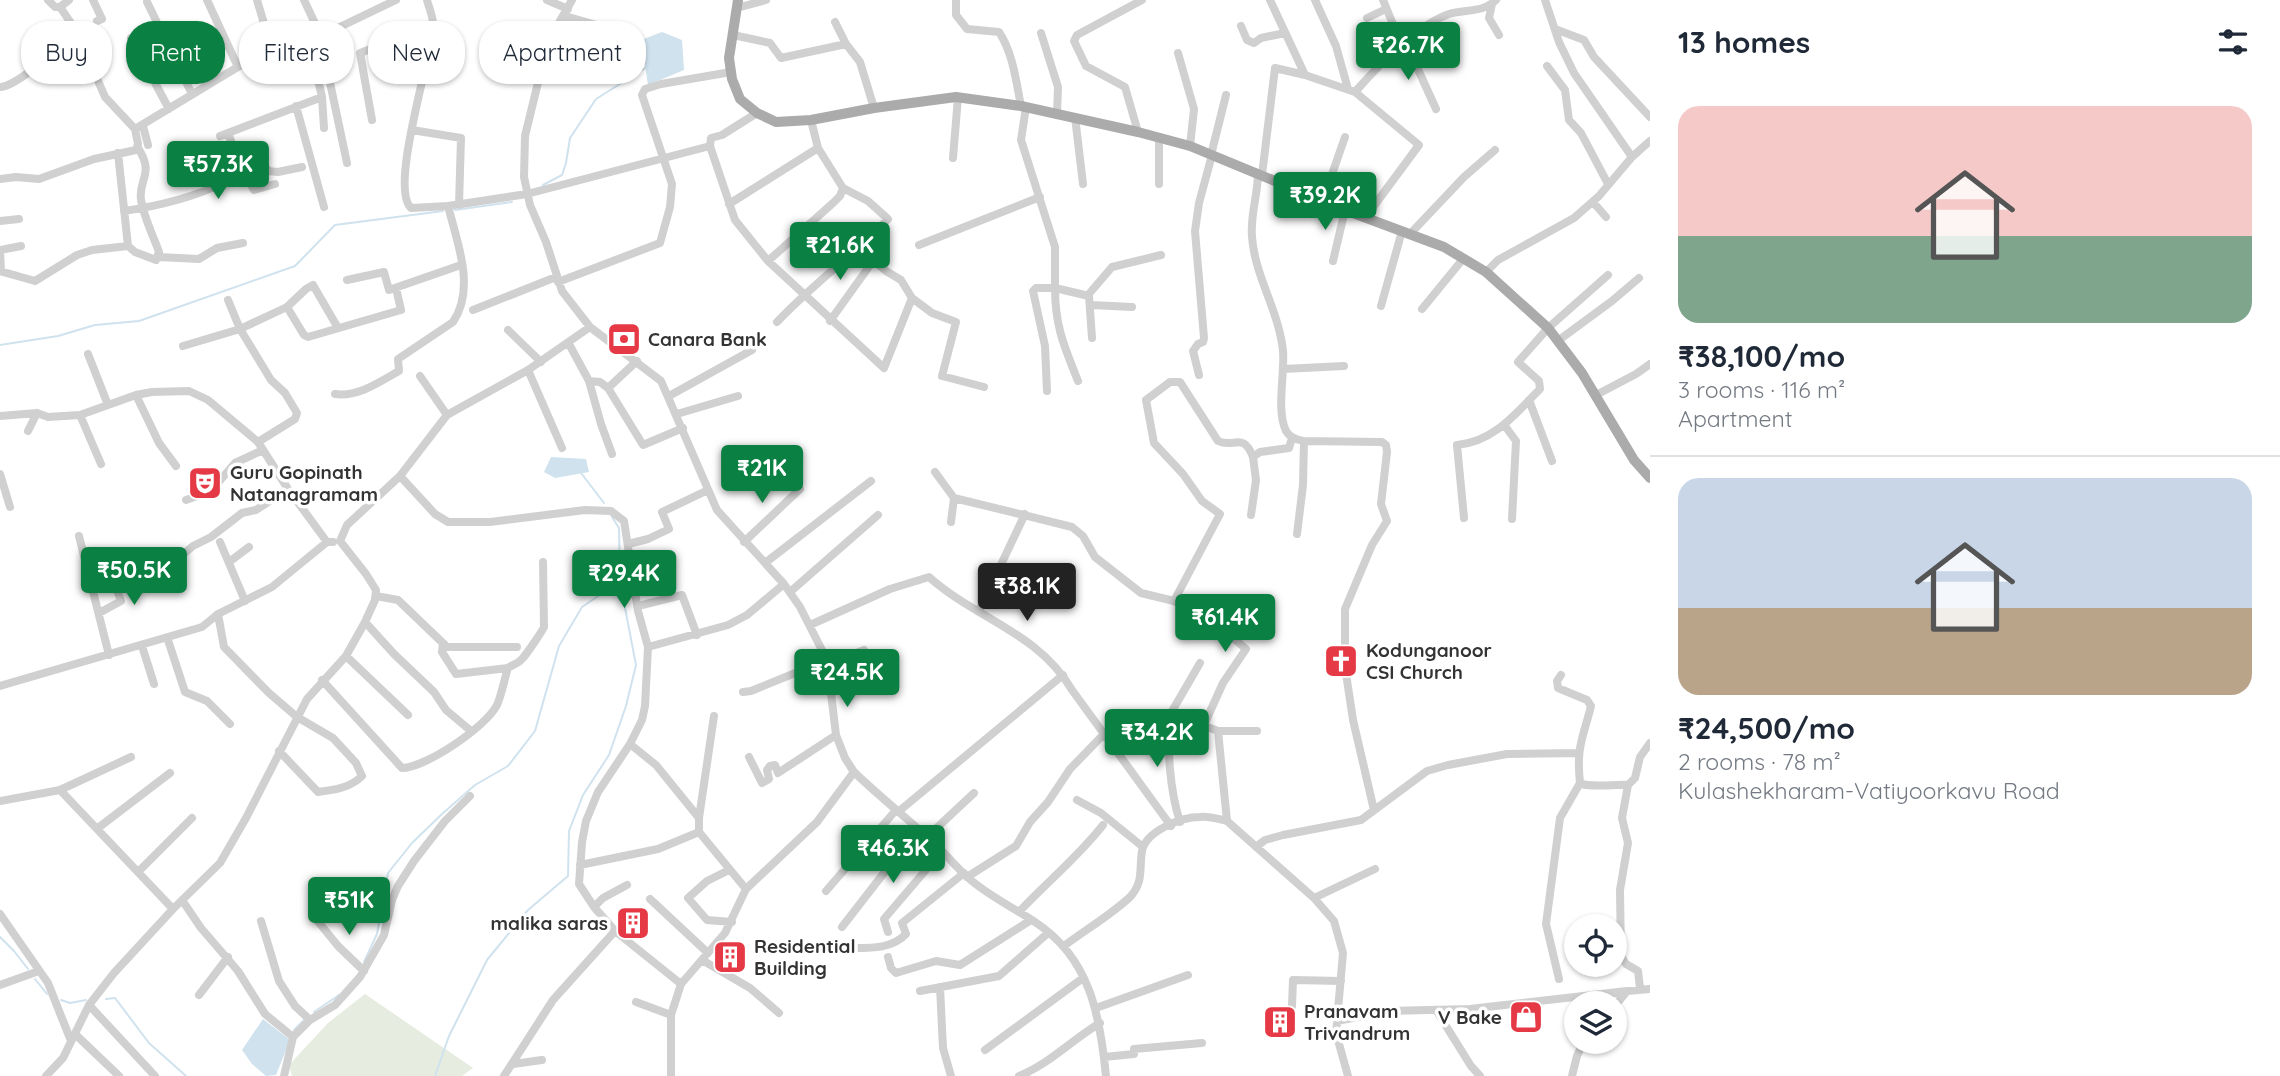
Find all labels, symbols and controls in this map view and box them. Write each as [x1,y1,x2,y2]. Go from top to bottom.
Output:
chip: Buy [21,21,112,84]
chip: Rent [126,21,225,84]
chip: Filters [239,21,354,84]
chip: New [368,21,465,84]
chip: Apartment [479,21,646,84]
pin: ₹26.7K [1351,22,1465,82]
text: 13 homes [1678,23,1810,61]
icon: filters [2214,23,2252,61]
text: ₹26.7K [1372,30,1444,59]
pin: ₹57.3K [161,142,275,201]
text: ₹57.3K [183,149,253,178]
icon: home [1902,152,2028,278]
pin: ₹39.2K [1268,173,1382,232]
text: ₹39.2K [1289,180,1361,209]
pin: ₹21.6K [783,222,897,282]
text: ₹21.6K [806,230,874,259]
bank icon: Canara Bank [605,320,643,358]
place label: Canara Bank [648,327,767,351]
text: ₹38,100/mo [1678,337,1845,375]
text: 3 rooms · 116 m² [1678,375,1845,404]
text: Apartment [1678,404,1792,433]
pin: ₹21K [721,446,803,505]
text: ₹21K [737,453,787,482]
place label: Guru Gopinath Natanagramam [230,460,378,506]
theatre icon: Guru Gopinath Natanagramam [186,464,224,502]
icon: home [1902,524,2028,650]
pin: ₹50.5K [77,548,191,607]
pin: ₹29.4K [567,550,681,610]
text: ₹50.5K [97,555,171,584]
text: ₹29.4K [588,558,660,587]
pin: ₹38.1K [970,564,1084,623]
text: ₹38.1K [994,571,1060,600]
pin: ₹61.4K [1168,594,1282,654]
text: ₹61.4K [1191,602,1259,631]
place label: Kodunganoor CSI Church [1366,638,1492,684]
church icon: Kodunganoor CSI Church [1322,642,1360,680]
pin: ₹24.5K [790,650,904,709]
text: ₹24.5K [810,657,884,686]
text: ₹24,500/mo [1678,709,1855,747]
pin: ₹34.2K [1100,710,1214,769]
text: ₹34.2K [1121,717,1193,746]
text: 2 rooms · 78 m² [1678,747,1841,776]
text: Kulashekharam-Vatiyoorkavu Road [1678,776,2060,805]
pin: ₹46.3K [836,826,950,885]
text: ₹46.3K [857,833,929,862]
pin: ₹51K [308,878,390,937]
text: ₹51K [324,885,374,914]
building icon: malika saras [614,904,652,942]
place label: malika saras [491,911,608,935]
map controls [1564,914,1627,1054]
button: locate [1564,914,1627,977]
place label: Residential Building [754,934,856,980]
building icon: Residential Building [711,938,749,976]
button: layers [1564,991,1627,1054]
shop icon: V Bake [1507,998,1545,1036]
place label: Pranavam Trivandrum [1304,999,1410,1045]
building icon: Pranavam Trivandrum [1261,1003,1299,1041]
place label: V Bake [1438,1005,1502,1029]

